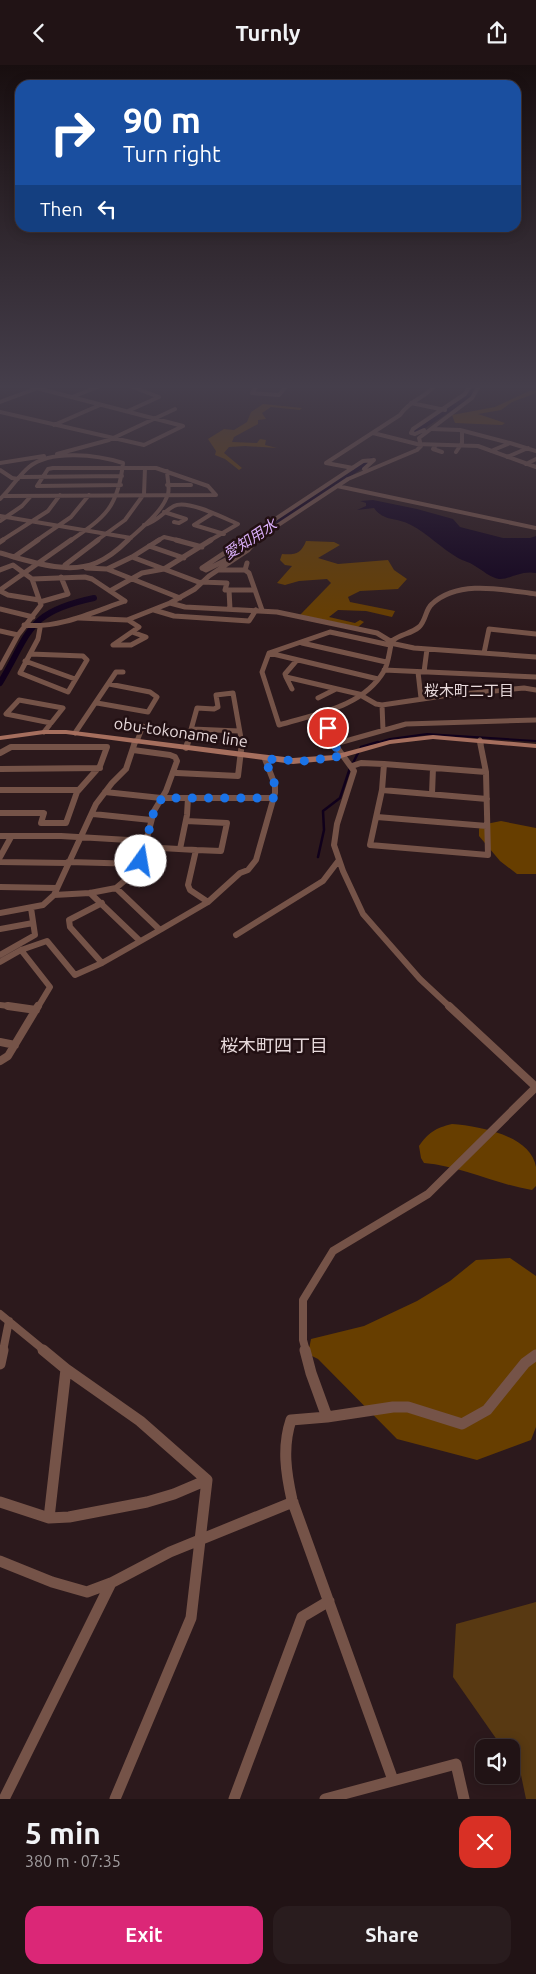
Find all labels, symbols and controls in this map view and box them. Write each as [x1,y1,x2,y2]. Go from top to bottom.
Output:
icon: back [25,19,53,47]
icon: share [483,19,511,47]
text: Turnly [236,20,300,45]
icon: right [40,100,105,165]
text: 90 m [123,100,201,140]
text: Turn right [123,141,221,166]
icon: left [93,195,121,223]
text: Then [40,198,83,220]
water label: 愛知用水 [220,514,281,562]
district label: 桜木町二丁目 [424,682,514,699]
pin [307,707,349,749]
street label: obu-tokoname line [113,714,249,750]
icon: arrive [314,714,342,742]
position arrow [114,834,166,886]
district label: 桜木町四丁目 [220,1035,328,1055]
map controls [475,1739,520,1784]
button: sound [475,1739,520,1784]
text: 5 min [25,1816,101,1850]
button: close [459,1816,511,1868]
text: 380 m · 07:35 [25,1852,121,1870]
button: Exit [25,1906,263,1964]
button: Share [273,1906,511,1964]

